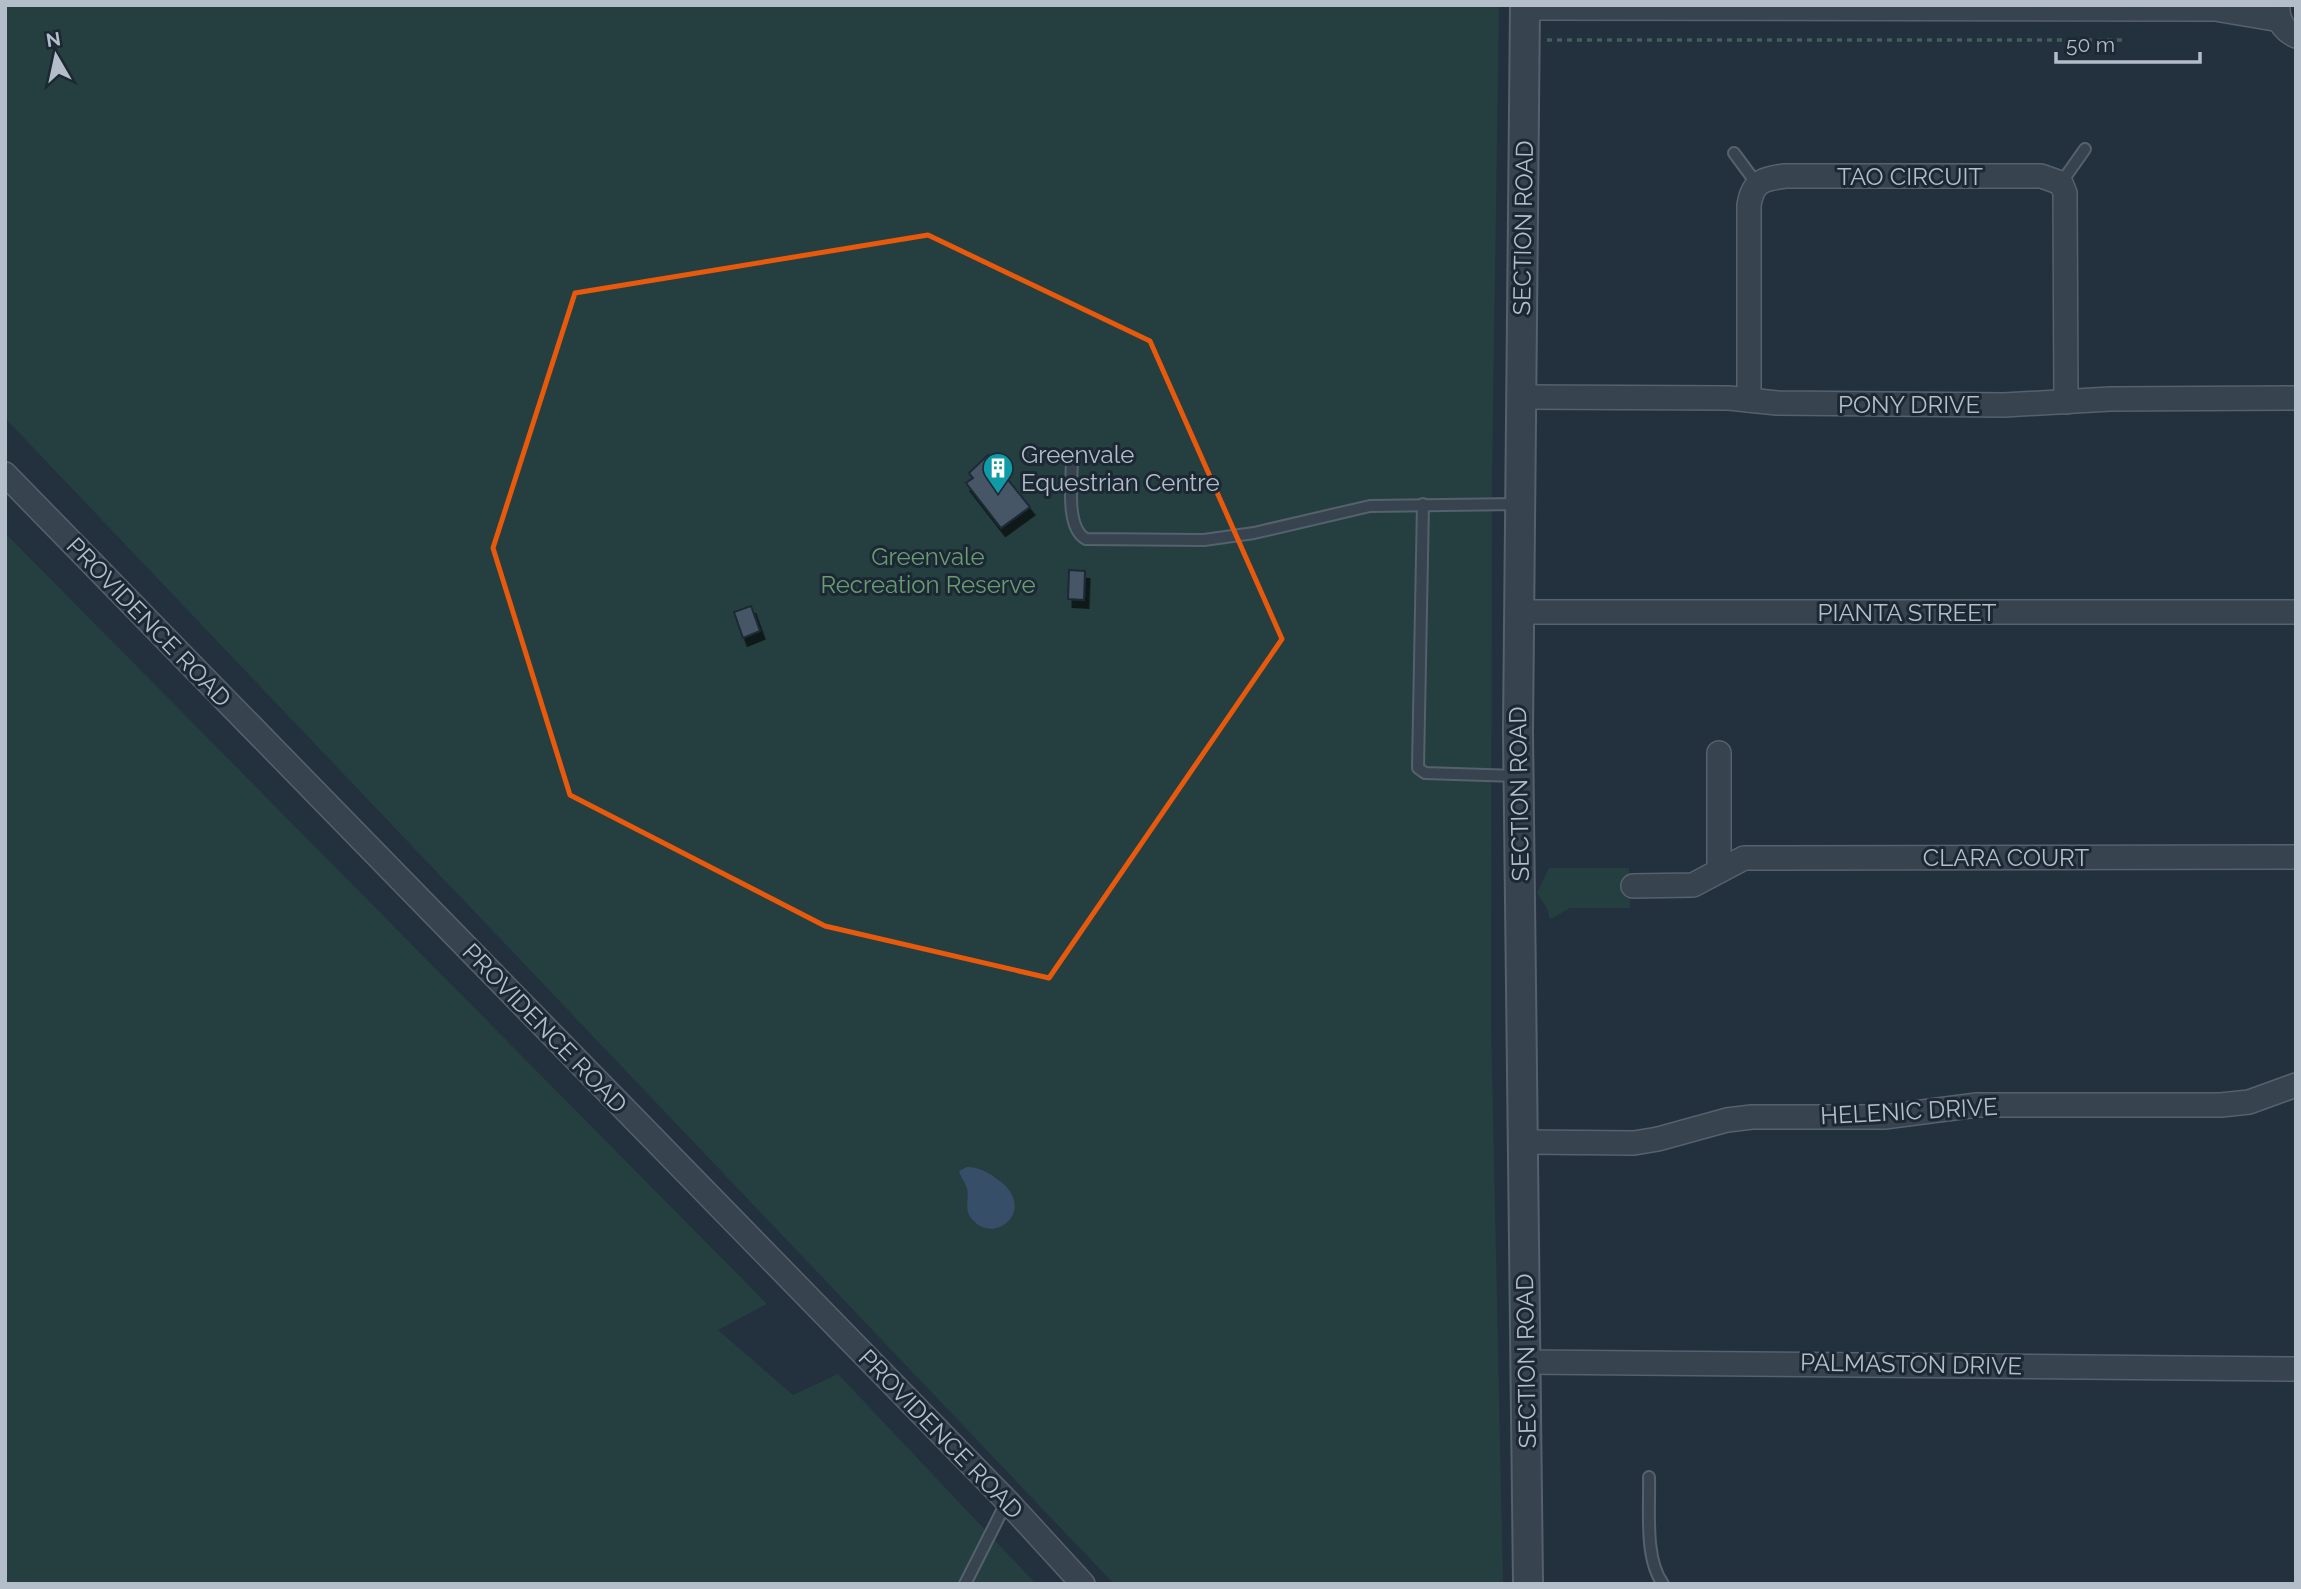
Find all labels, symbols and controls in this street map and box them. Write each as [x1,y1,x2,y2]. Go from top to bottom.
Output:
north arrow [21,21,91,91]
scale bar [2056,21,2200,65]
text: N [44,27,62,51]
text: 50 m [2066,32,2115,57]
street label: SECTION ROAD [1507,140,1539,316]
street label: TAO CIRCUIT [1837,162,1983,191]
street label: PONY DRIVE [1838,390,1980,419]
place label: Greenvale Equestrian Centre [1021,440,1219,497]
building icon: Greenvale Equestrian Centre [981,451,1015,495]
street label: PROVIDENCE ROAD [61,531,237,713]
park label: Greenvale Recreation Reserve [820,542,1036,599]
street label: PIANTA STREET [1818,598,1997,627]
street label: SECTION ROAD [1503,706,1535,882]
street label: CLARA COURT [1923,843,2090,872]
street label: PROVIDENCE ROAD [457,937,633,1119]
street label: HELENIC DRIVE [1820,1092,1998,1130]
street label: SECTION ROAD [1510,1273,1542,1449]
street label: PROVIDENCE ROAD [853,1343,1029,1525]
street label: PALMASTON DRIVE [1800,1348,2022,1380]

